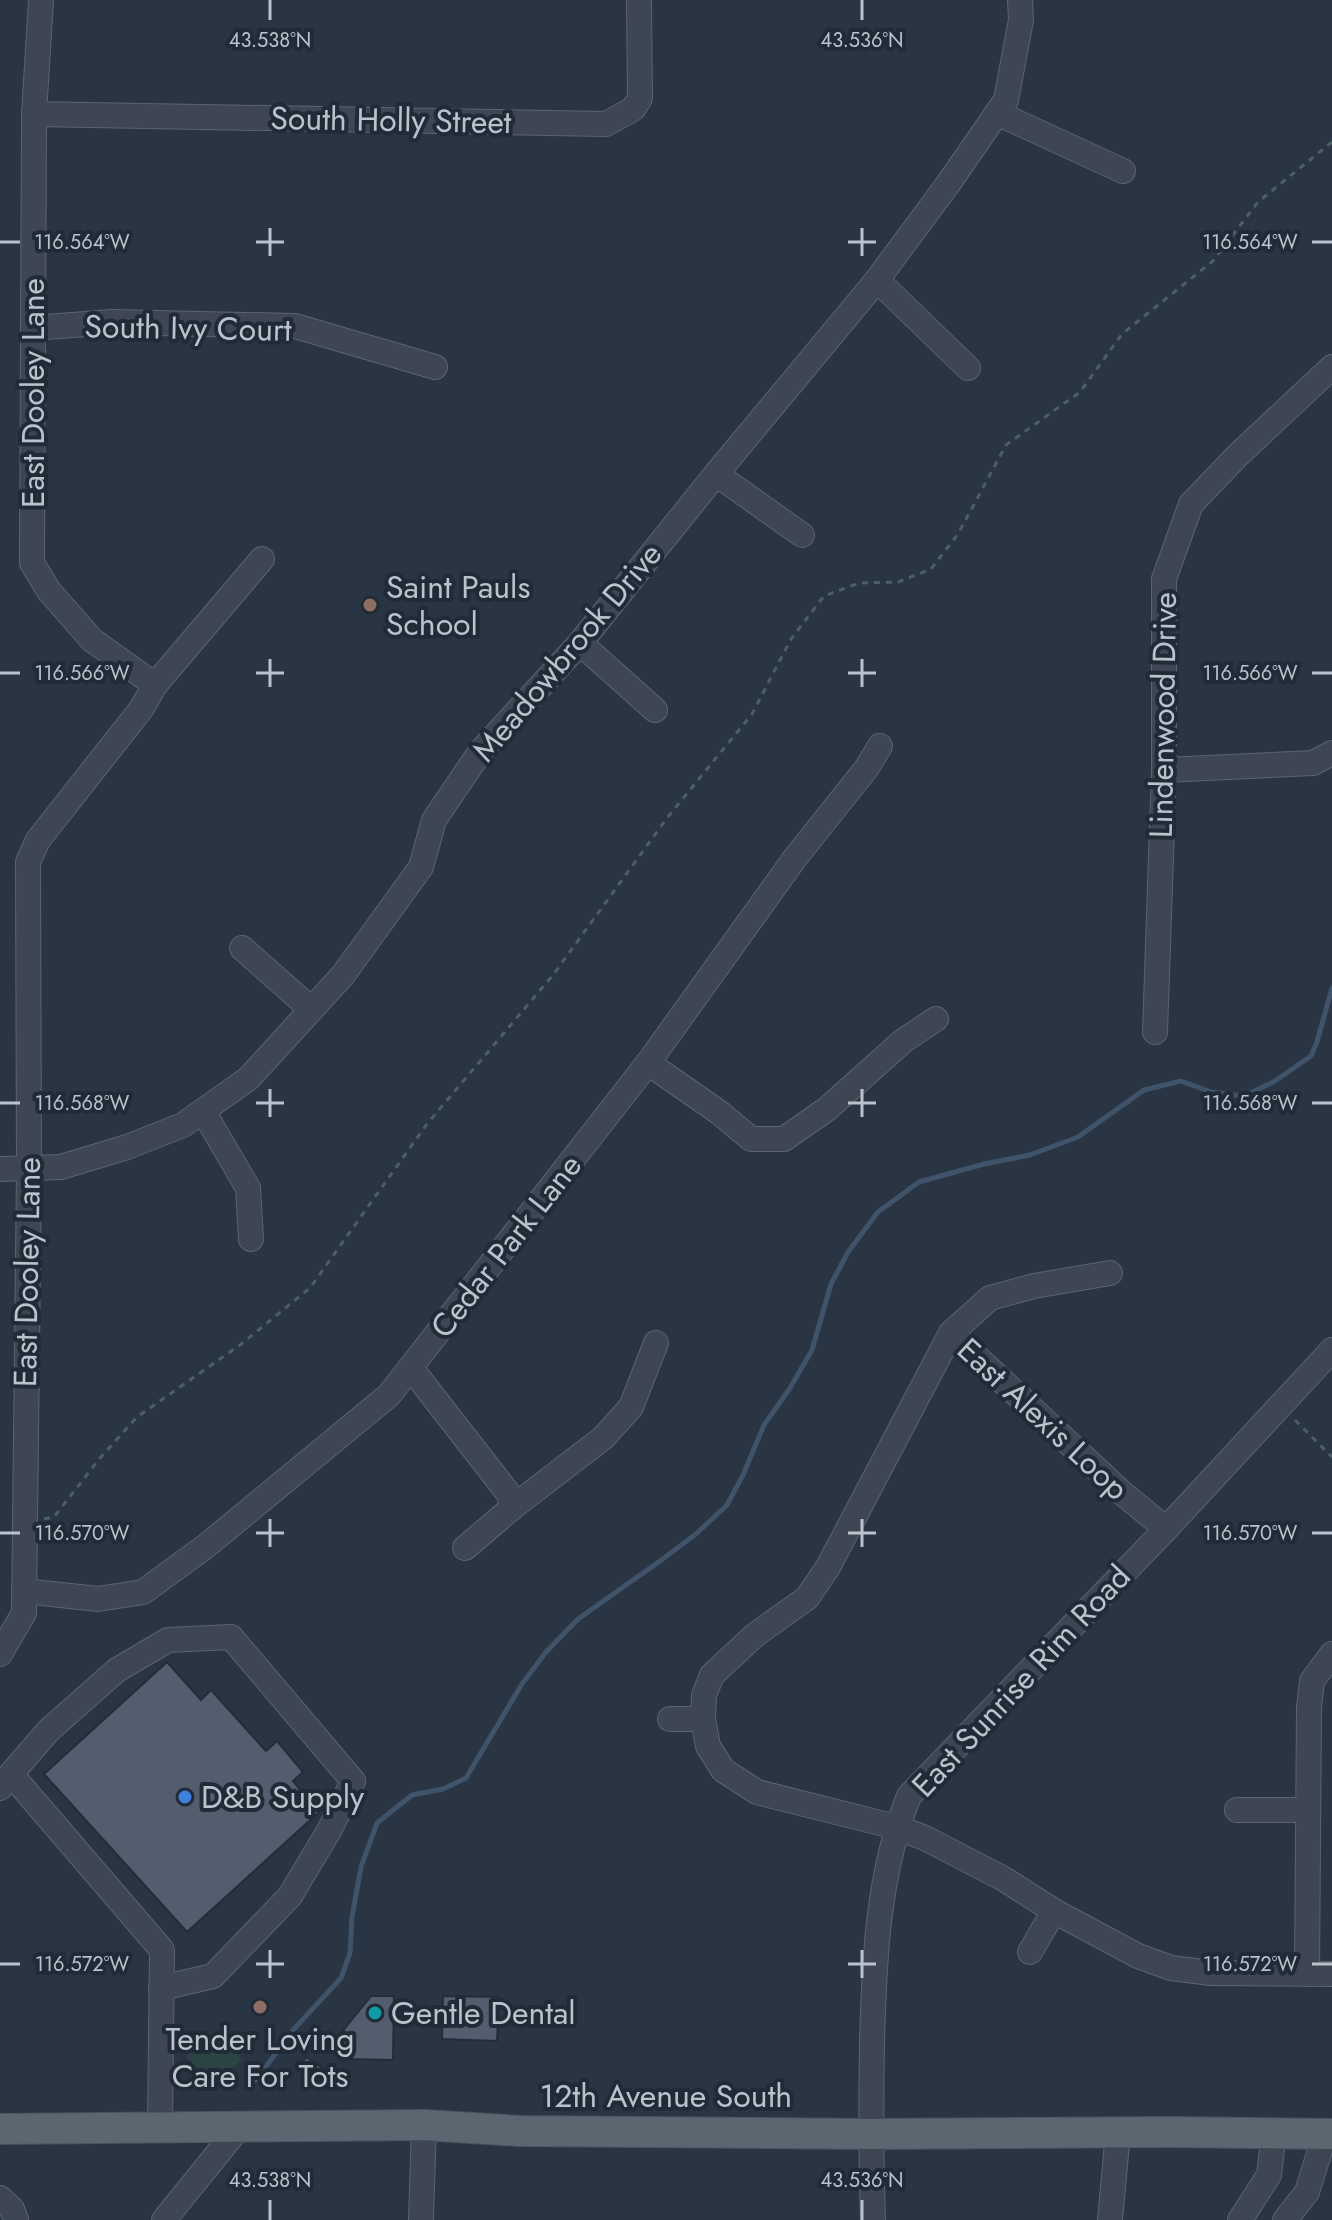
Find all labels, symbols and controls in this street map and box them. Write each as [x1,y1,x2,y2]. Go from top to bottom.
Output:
text: 43.538°N [229,26,311,55]
text: 43.536°N [820,26,904,55]
street label: South Holly Street [270,95,512,145]
text: 116.564°W [34,228,130,257]
text: 116.564°W [1202,228,1298,257]
street label: East Dooley Lane [10,278,56,508]
street label: South Ivy Court [84,303,292,353]
street label: Meadowbrook Drive [462,533,672,771]
place label: Saint Pauls School [386,564,530,647]
street label: Lindenwood Drive [1138,592,1188,838]
marker: Saint Pauls School [361,596,379,614]
text: 116.566°W [34,659,130,688]
text: 116.566°W [1202,659,1298,688]
text: 116.568°W [35,1089,129,1118]
text: 116.568°W [1203,1089,1297,1118]
street label: Cedar Park Lane [419,1144,593,1348]
street label: East Dooley Lane [2,1157,52,1387]
street label: East Alexis Loop [947,1327,1139,1511]
text: 116.570°W [35,1519,130,1548]
text: 116.570°W [1203,1519,1298,1548]
street label: East Sunrise Rim Road [901,1555,1141,1807]
place label: D&B Supply [201,1774,365,1820]
marker: D&B Supply [176,1788,194,1806]
text: 116.572°W [35,1950,129,1979]
text: 116.572°W [1203,1950,1297,1979]
place label: Gentle Dental [391,1990,576,2036]
marker: Tender Loving Care For Tots [251,1998,269,2016]
marker: Gentle Dental [366,2004,384,2022]
place label: Tender Loving Care For Tots [165,2016,355,2099]
street label: 12th Avenue South [540,2073,792,2119]
text: 43.538°N [229,2166,311,2195]
text: 43.536°N [820,2166,904,2195]

